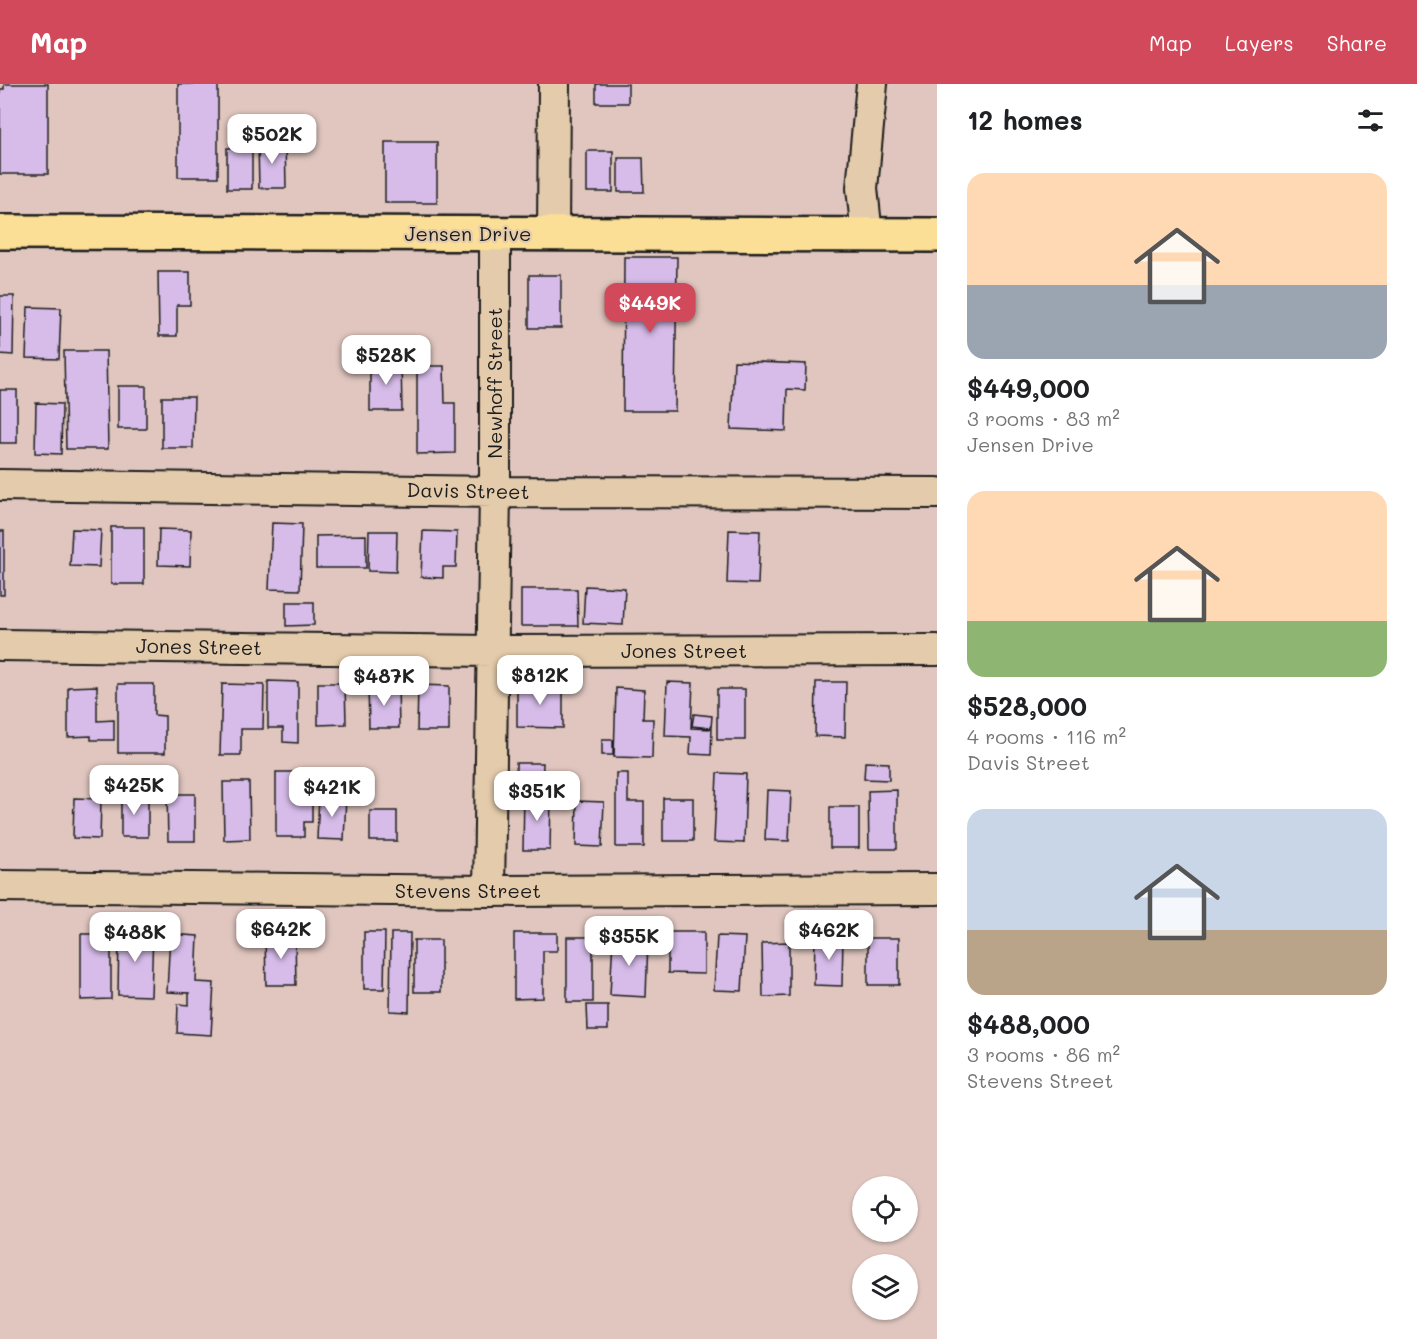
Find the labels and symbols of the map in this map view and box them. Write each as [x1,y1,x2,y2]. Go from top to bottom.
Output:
pin: $502K [230,114,314,165]
street label: Jensen Drive [405,220,531,246]
pin: $449K [608,283,692,334]
street label: Newhoff Street [481,307,507,459]
pin: $528K [344,335,428,386]
street label: Davis Street [406,476,530,504]
street label: Jones Street [136,632,262,660]
street label: Jones Street [621,637,747,663]
pin: $812K [498,655,582,706]
pin: $487K [342,656,426,707]
pin: $425K [92,765,176,816]
pin: $421K [290,767,374,818]
pin: $351K [495,771,579,822]
street label: Stevens Street [395,877,541,903]
pin: $642K [239,909,323,960]
pin: $462K [787,910,871,961]
pin: $488K [93,912,177,963]
pin: $355K [587,916,671,967]

